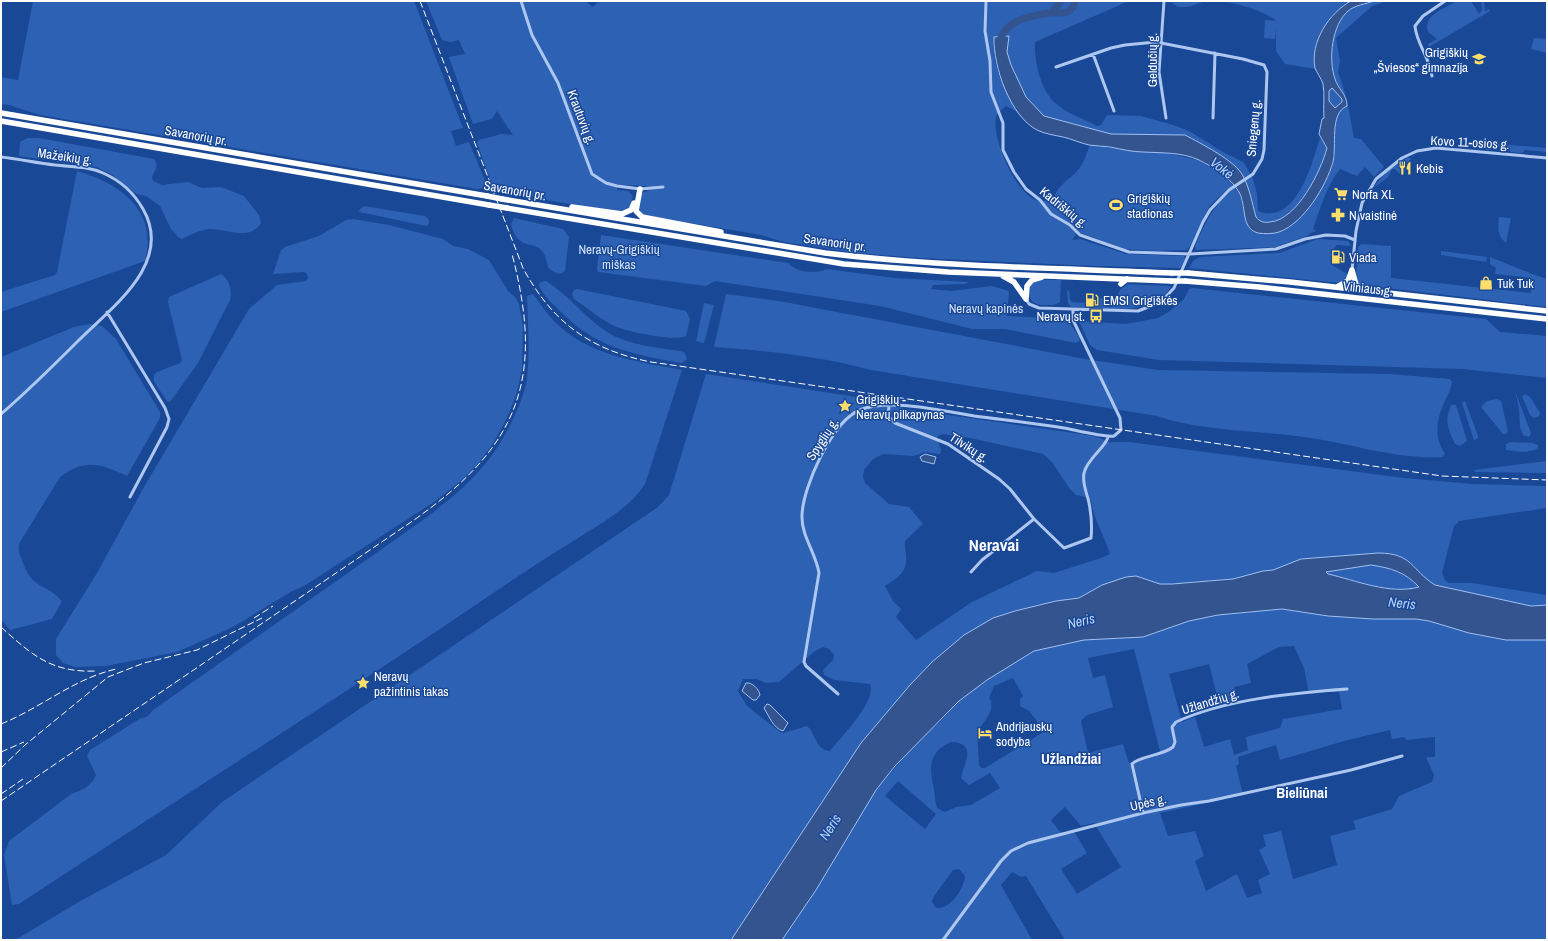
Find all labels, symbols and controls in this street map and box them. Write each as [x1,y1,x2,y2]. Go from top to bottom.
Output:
street label: Geldučių g. [1144,33,1161,87]
place label: Grigiškių „Šviesos“ gimnazija [1374,44,1468,76]
school or university icon: Grigiškių „Šviesos“ gimnazija [1471,51,1487,67]
street label: Krautuvių g. [563,87,600,147]
street label: Sniegenų g. [1243,99,1264,157]
street label: Savanorių pr. [163,122,229,149]
street label: Kovo 11-osios g. [1430,132,1510,153]
street label: Mažeikių g. [36,144,93,169]
water label: Vokė [1206,153,1238,183]
restaurant icon: Kebis [1397,160,1413,176]
place label: Kebis [1416,160,1443,177]
street label: Savanorių pr. [482,177,548,204]
street label: Kadriškių g. [1036,183,1091,232]
supermarket icon: Norfa XL [1333,186,1349,202]
place label: Norfa XL [1352,186,1394,203]
place label: Grigiškių stadionas [1127,190,1173,222]
sports icon: Grigiškių stadionas [1108,197,1124,213]
pharmacy icon: N vaistinė [1330,207,1346,223]
place label: N vaistinė [1349,207,1397,224]
street label: Savanorių pr. [802,230,868,255]
park label: Neravų-Grigiškių miškas [578,241,660,273]
fuel station icon: Viada [1330,249,1346,265]
place label: Viada [1349,249,1377,266]
shop icon: Tuk Tuk [1478,275,1494,291]
place label: Tuk Tuk [1497,275,1534,292]
street label: Vilniaus g. [1342,277,1394,300]
fuel station icon: EMSI Grigiškės [1084,292,1100,308]
place label: EMSI Grigiškės [1103,292,1178,309]
park label: Neravų kapinės [949,300,1023,317]
place label: Neravų st. [1036,308,1085,325]
bus stop icon: Neravų st. [1088,308,1104,324]
place label: Grigiškių - Neravų pilkapynas [856,391,944,423]
place icon: Grigiškių - Neravų pilkapynas [837,398,853,414]
street label: Spyglių g. [802,415,842,464]
street label: Tilvikų g. [946,429,991,466]
district label: Neravai [969,533,1019,556]
water label: Neris [1387,593,1417,613]
water label: Neris [1066,609,1097,633]
place label: Neravų pažintinis takas [374,668,449,700]
place icon: Neravų pažintinis takas [355,675,371,691]
street label: Užlandžių g. [1179,685,1241,718]
place label: Andrijauskų sodyba [995,718,1052,750]
hotel icon: Andrijauskų sodyba [977,725,993,741]
district label: Užlandžiai [1041,748,1101,769]
district label: Bieliūnai [1276,782,1328,803]
street label: Upės g. [1128,790,1168,815]
water label: Neris [815,810,845,843]

